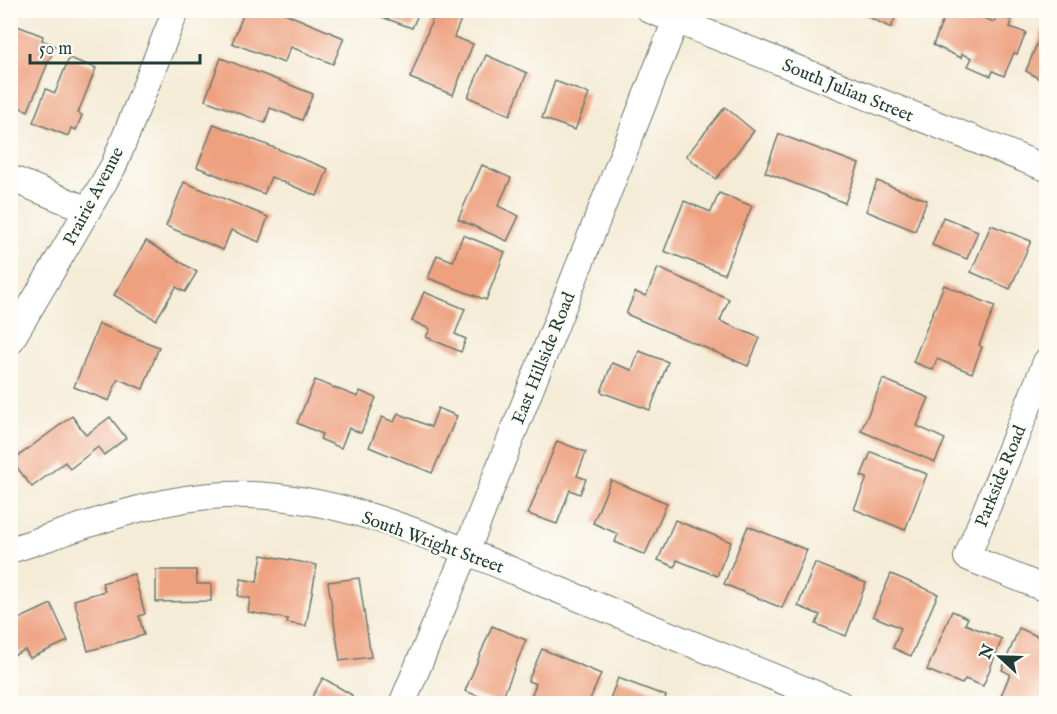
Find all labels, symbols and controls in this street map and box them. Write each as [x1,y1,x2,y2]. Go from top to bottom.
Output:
scale bar [30,27,200,65]
text: 50 m [39,38,72,61]
street label: South Julian Street [778,55,917,128]
street label: Prairie Avenue [59,144,130,250]
street label: East Hillside Road [507,289,581,428]
street label: Parkside Road [971,422,1032,531]
street label: South Wright Street [358,507,507,580]
north arrow [970,627,1030,687]
text: N [976,642,1000,663]

